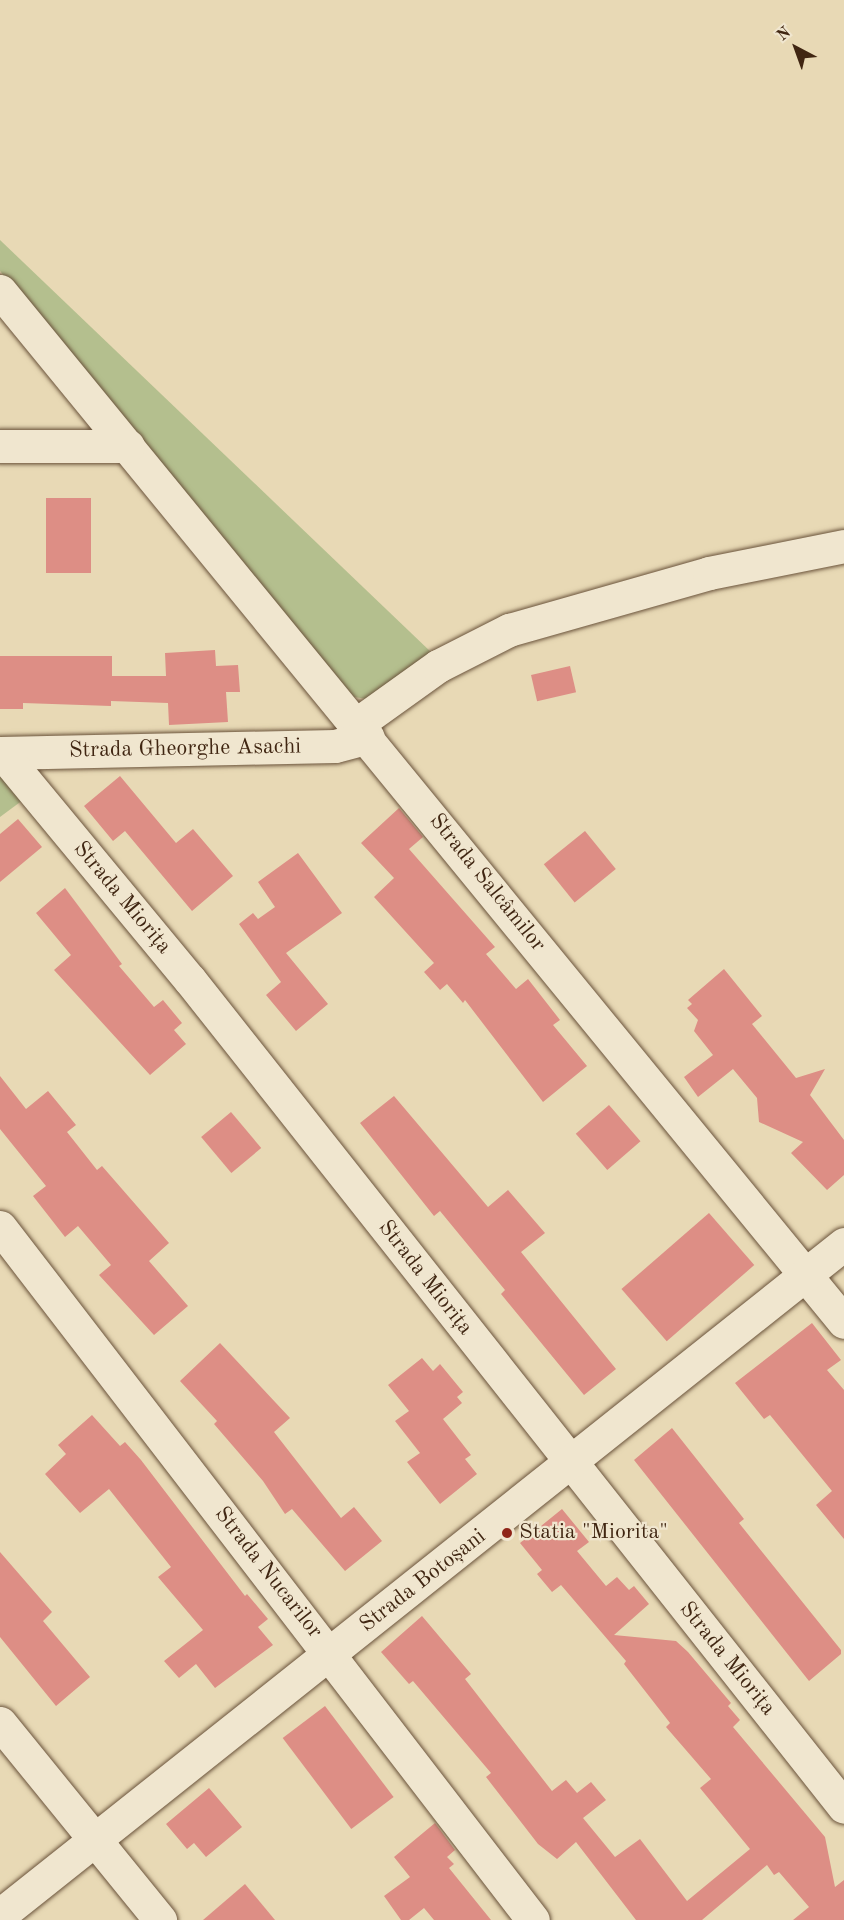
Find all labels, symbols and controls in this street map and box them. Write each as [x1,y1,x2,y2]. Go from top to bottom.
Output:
north arrow [766,18,826,78]
text: N [774,24,794,44]
street label: Strada Gheorghe Asachi [69,734,301,764]
street label: Strada Salcâmilor [423,809,551,957]
street label: Strada Miorița [67,836,177,960]
street label: Strada Miorița [372,1215,478,1341]
street label: Strada Nucarilor [208,1502,328,1644]
place label: Statia "Miorita" [519,1520,668,1546]
street label: Strada Botoșani [355,1524,491,1638]
marker: Statia "Miorita" [500,1526,514,1540]
street label: Strada Miorița [673,1597,781,1721]

